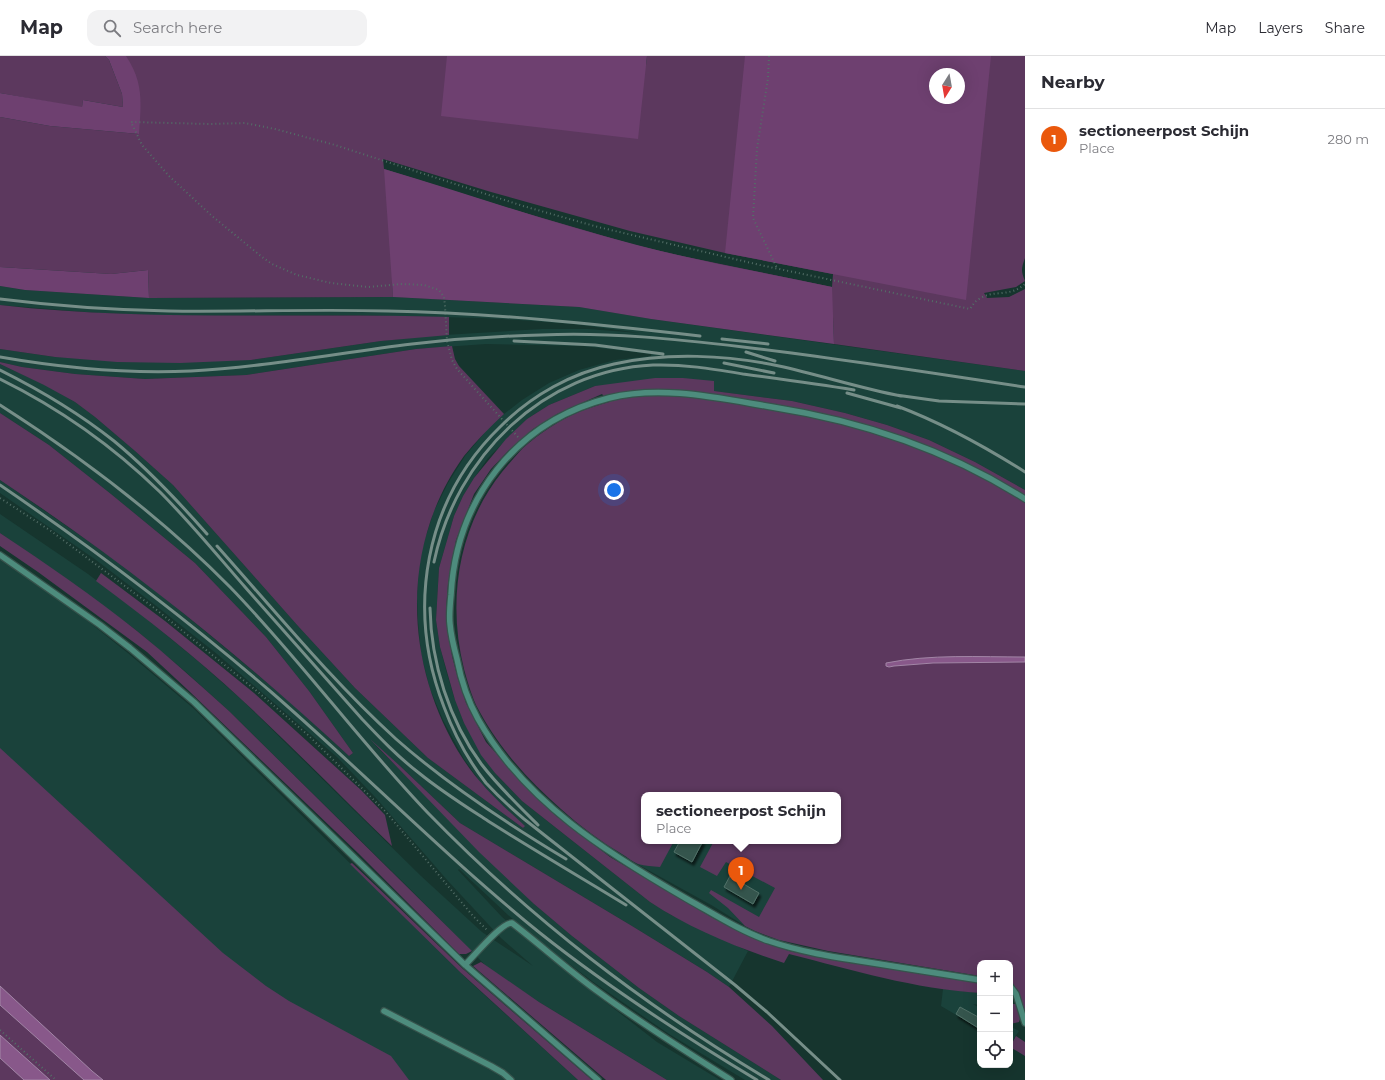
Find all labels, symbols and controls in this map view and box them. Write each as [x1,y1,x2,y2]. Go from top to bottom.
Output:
search box [87,10,367,46]
text: Map [20,16,63,39]
icon: search [101,17,123,39]
text: Search here [133,18,222,37]
text: Map [1205,19,1236,37]
text: Layers [1258,19,1303,37]
text: Share [1325,19,1365,37]
north arrow [929,68,965,104]
text: Nearby [1041,72,1105,92]
text: sectioneerpost Schijn [1079,121,1249,140]
text: 1 [1051,131,1057,147]
text: 280 m [1328,131,1369,147]
text: Place [1079,140,1115,156]
your location [604,480,624,500]
popup [641,792,841,844]
text: sectioneerpost Schijn [656,801,826,820]
text: Place [656,820,691,836]
pin: 1 [728,857,754,890]
map controls [977,960,1013,1068]
button: + [977,960,1013,996]
button: − [977,996,1013,1032]
button: locate [977,1032,1013,1068]

